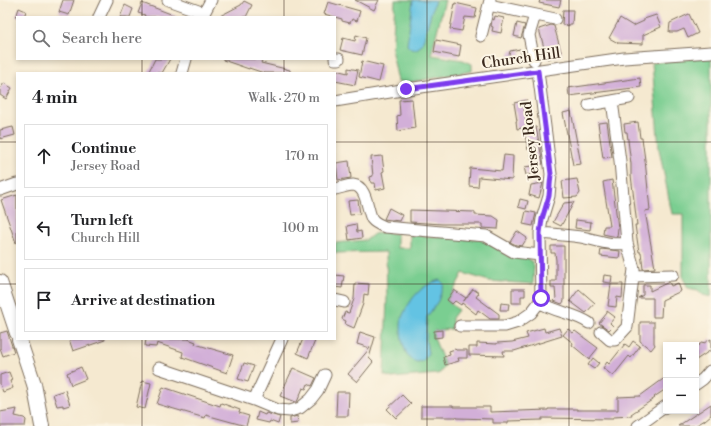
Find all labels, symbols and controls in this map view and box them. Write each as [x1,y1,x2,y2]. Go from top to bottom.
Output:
search box [16,16,336,60]
icon: search [30,27,52,49]
text: Search here [62,29,142,48]
street label: Church Hill [480,43,562,73]
route end [397,80,415,98]
text: 4 min [32,87,77,109]
text: Walk · 270 m [248,90,320,106]
street label: Jersey Road [517,100,544,183]
text: Continue [71,139,136,158]
icon: ahead [33,145,55,167]
text: 170 m [285,148,319,164]
text: Jersey Road [71,158,140,174]
text: Turn left [71,211,133,230]
icon: left [33,217,55,239]
text: 100 m [283,220,319,236]
text: Church Hill [71,230,140,246]
icon: arrive [33,289,55,311]
route start [532,289,550,307]
text: Arrive at destination [71,291,215,310]
map controls [663,342,699,414]
button: + [663,342,699,378]
button: − [663,378,699,414]

